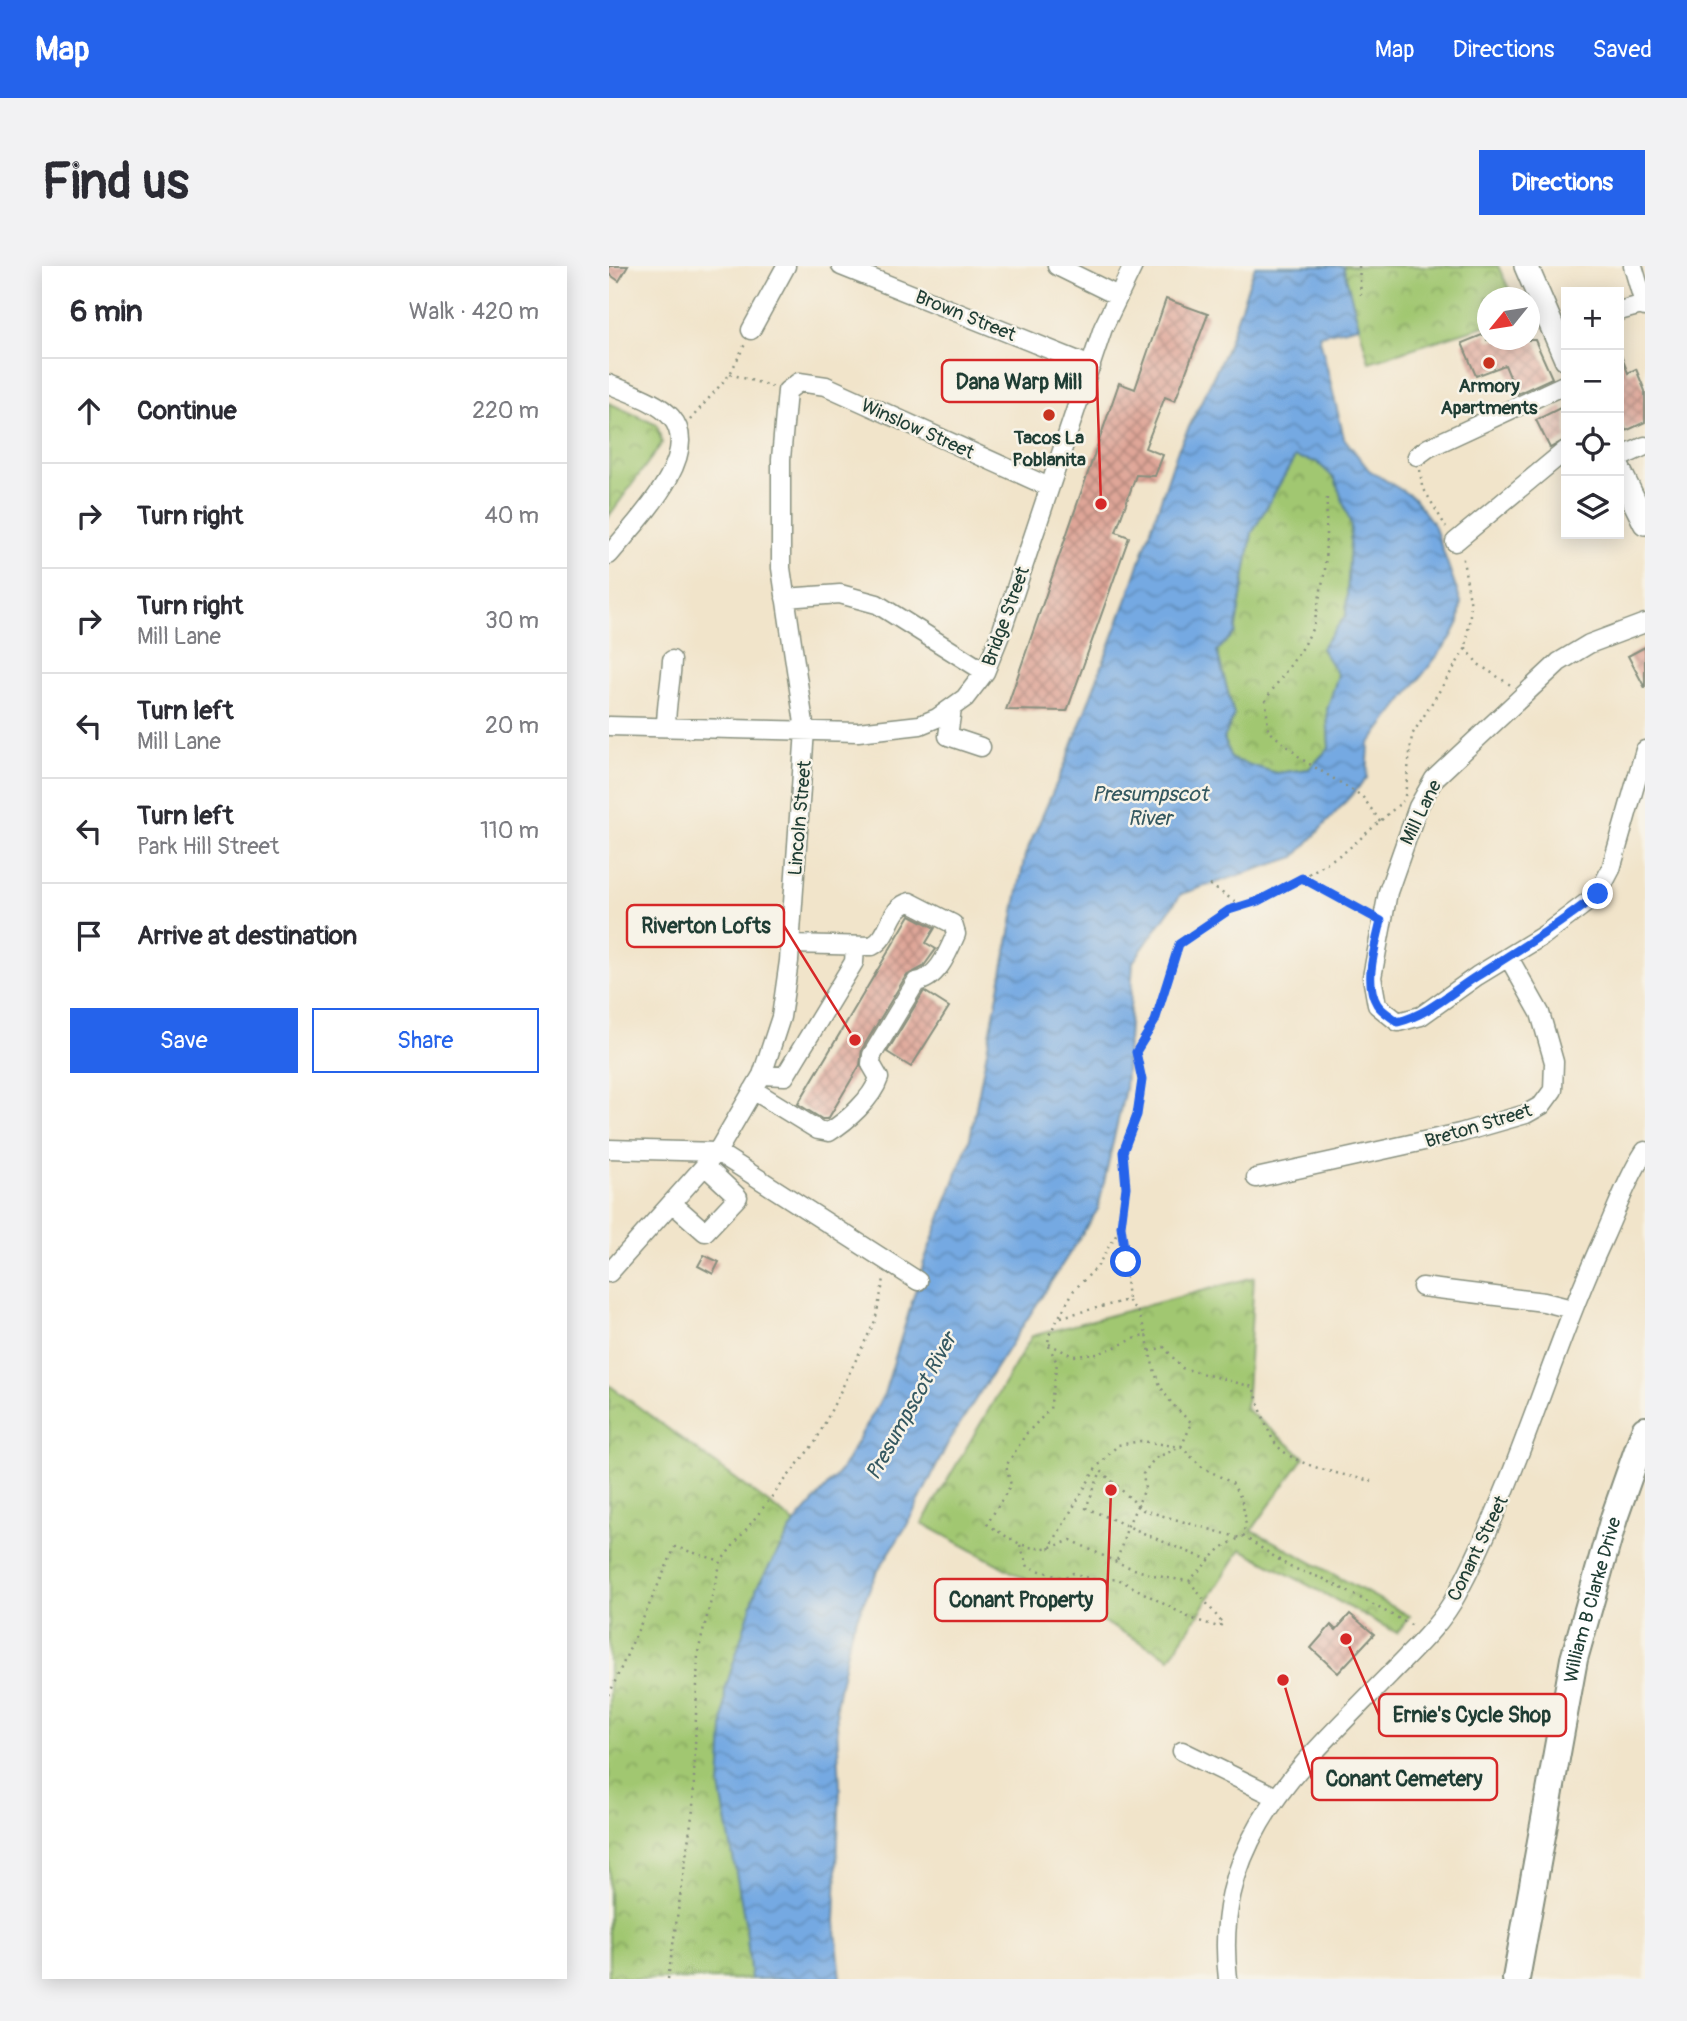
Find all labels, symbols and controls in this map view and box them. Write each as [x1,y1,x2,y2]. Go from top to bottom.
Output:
text: Map [35,29,90,70]
text: Map [1375,35,1415,64]
text: Directions [1453,35,1554,64]
text: Saved [1592,35,1652,64]
button: Directions [1479,150,1645,215]
text: Find us [42,152,189,213]
street label: Brown Street [912,285,1020,347]
north arrow [1477,287,1540,350]
map controls [1561,287,1624,539]
button: + [1561,287,1624,350]
text: 6 min [70,293,143,330]
text: Walk · 420 m [409,297,539,326]
button: − [1561,350,1624,413]
marker: Armory Apartments [1481,355,1497,371]
callout: Dana Warp Mill [942,360,1097,402]
text: Dana Warp Mill [955,369,1083,396]
place label: Armory Apartments [1440,374,1538,420]
icon: ahead [70,392,108,430]
street label: Winslow Street [857,393,978,465]
text: Continue [137,395,237,427]
text: 220 m [472,396,539,425]
marker: Tacos La Poblanita [1041,407,1057,423]
button: locate [1561,413,1624,476]
place label: Tacos La Poblanita [1012,426,1086,472]
button: layers [1561,476,1624,539]
icon: right [70,497,108,535]
text: Turn right [137,500,243,532]
text: 40 m [485,501,539,530]
street label: Bridge Street [977,563,1035,670]
text: Turn right [137,590,243,622]
icon: right [70,602,108,640]
text: 30 m [485,606,539,635]
text: Mill Lane [137,622,221,651]
text: Turn left [137,695,233,727]
icon: left [70,707,108,745]
text: 20 m [485,711,539,740]
text: Mill Lane [137,727,221,756]
street label: Lincoln Street [783,759,817,877]
street label: Mill Lane [1395,775,1447,849]
water label: Presumpscot River [1092,781,1210,832]
text: Turn left [137,800,233,832]
icon: left [70,812,108,850]
text: 110 m [480,816,539,845]
text: Park Hill Street [137,832,279,861]
route end [1582,878,1613,909]
callout: Riverton Lofts [627,905,784,947]
text: Riverton Lofts [641,913,771,940]
icon: arrive [70,917,108,955]
text: Arrive at destination [137,920,357,952]
button: Save [70,1008,298,1073]
button: Share [312,1008,539,1073]
street label: Breton Street [1422,1098,1535,1154]
route start [1110,1246,1141,1277]
water label: Presumpscot River [860,1326,964,1485]
street label: Conant Street [1442,1491,1514,1605]
street label: William B Clarke Drive [1559,1514,1627,1685]
callout: Conant Property [935,1579,1107,1621]
text: Conant Property [949,1587,1093,1614]
callout: Ernie's Cycle Shop [1379,1694,1566,1736]
text: Ernie's Cycle Shop [1393,1702,1551,1729]
callout: Conant Cemetery [1312,1758,1497,1800]
text: Conant Cemetery [1325,1766,1483,1793]

